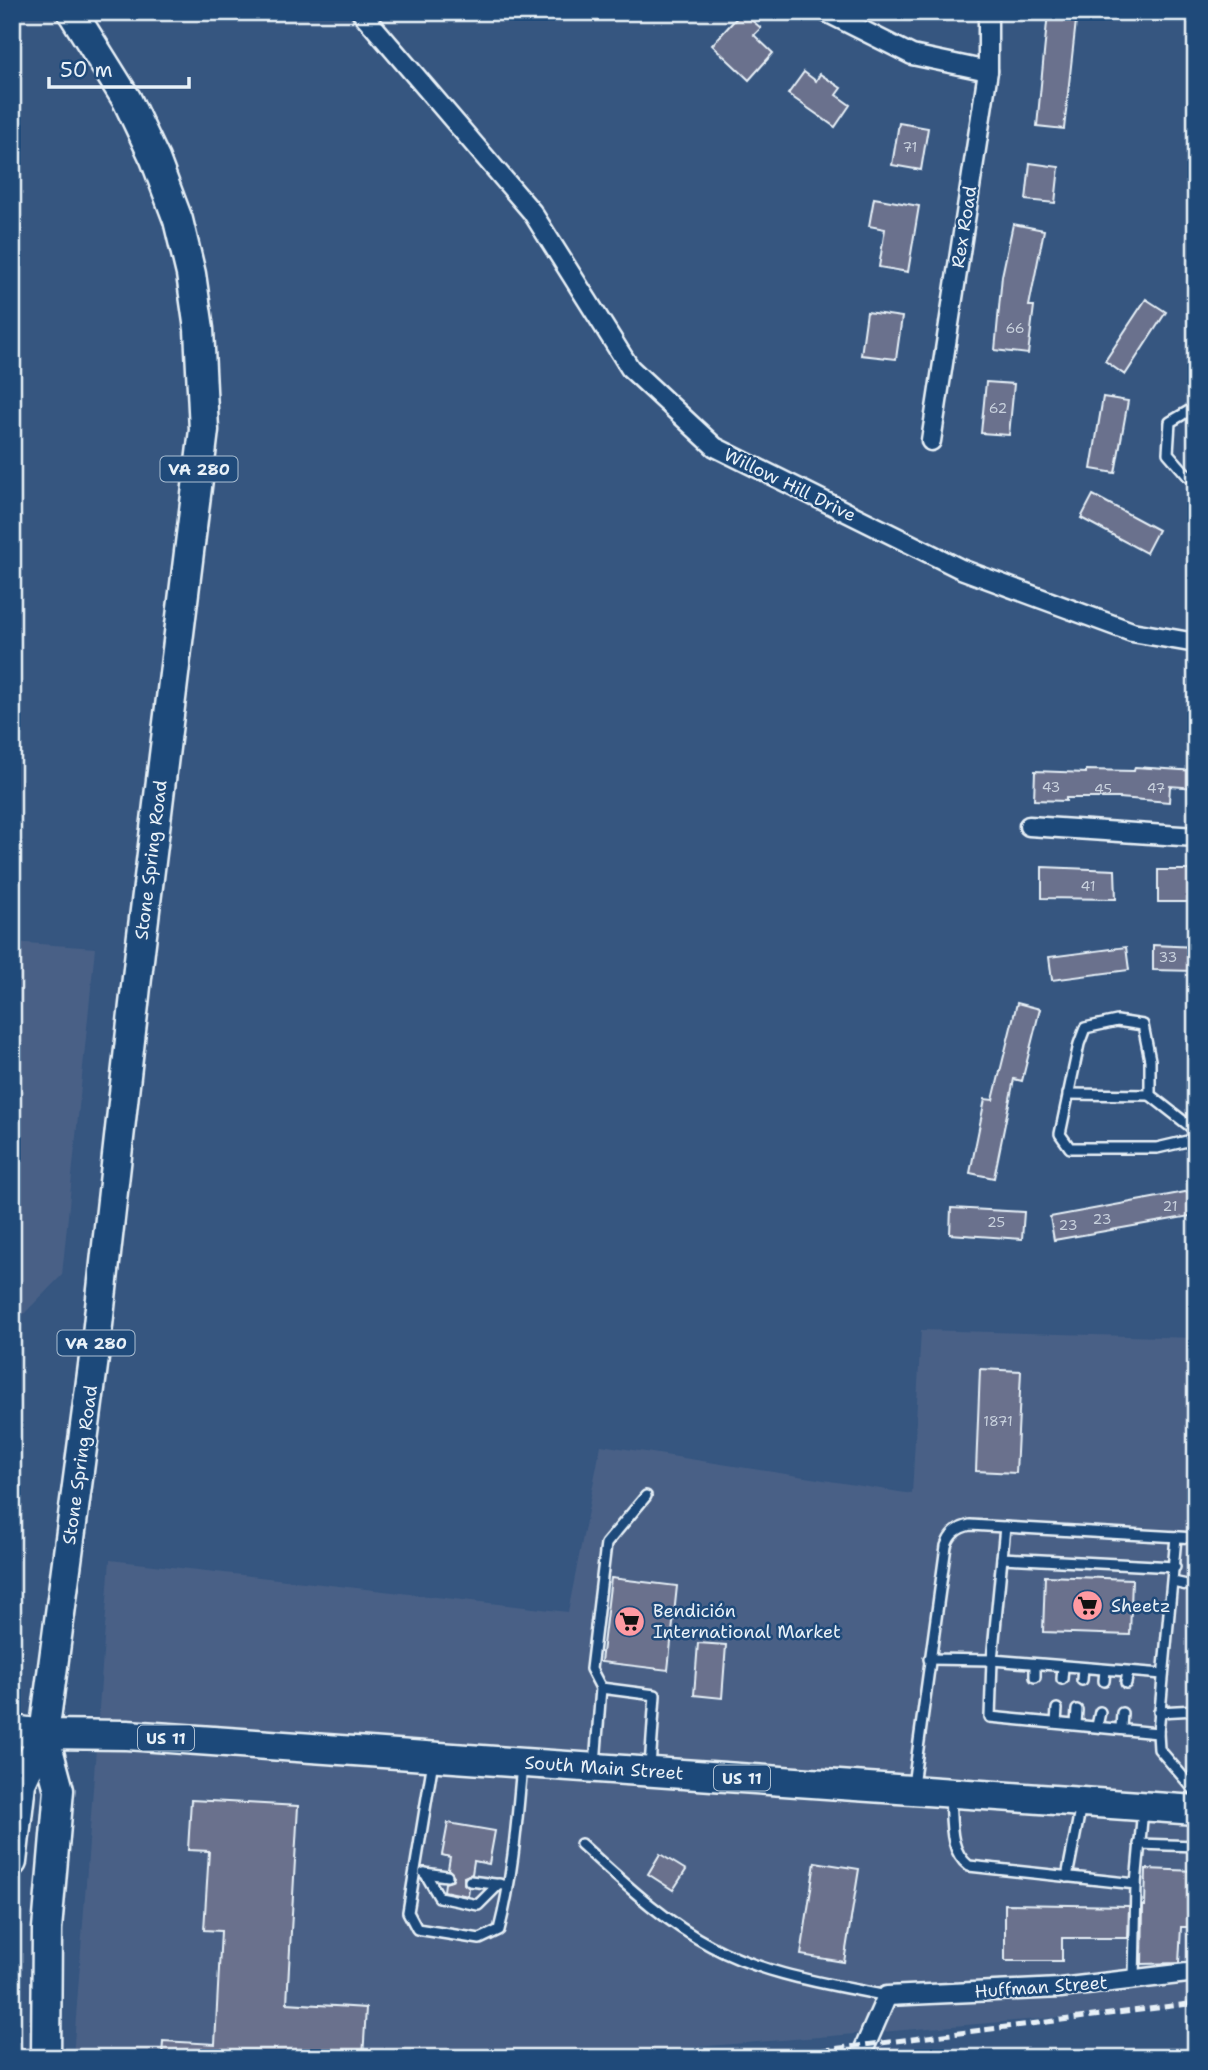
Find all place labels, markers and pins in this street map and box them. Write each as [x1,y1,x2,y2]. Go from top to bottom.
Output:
supermarket icon: Sheetz [1071,1589,1105,1623]
place label: Sheetz [1111,1594,1171,1618]
place label: Bendición International Market [653,1599,841,1644]
supermarket icon: Bendición International Market [613,1604,647,1638]

